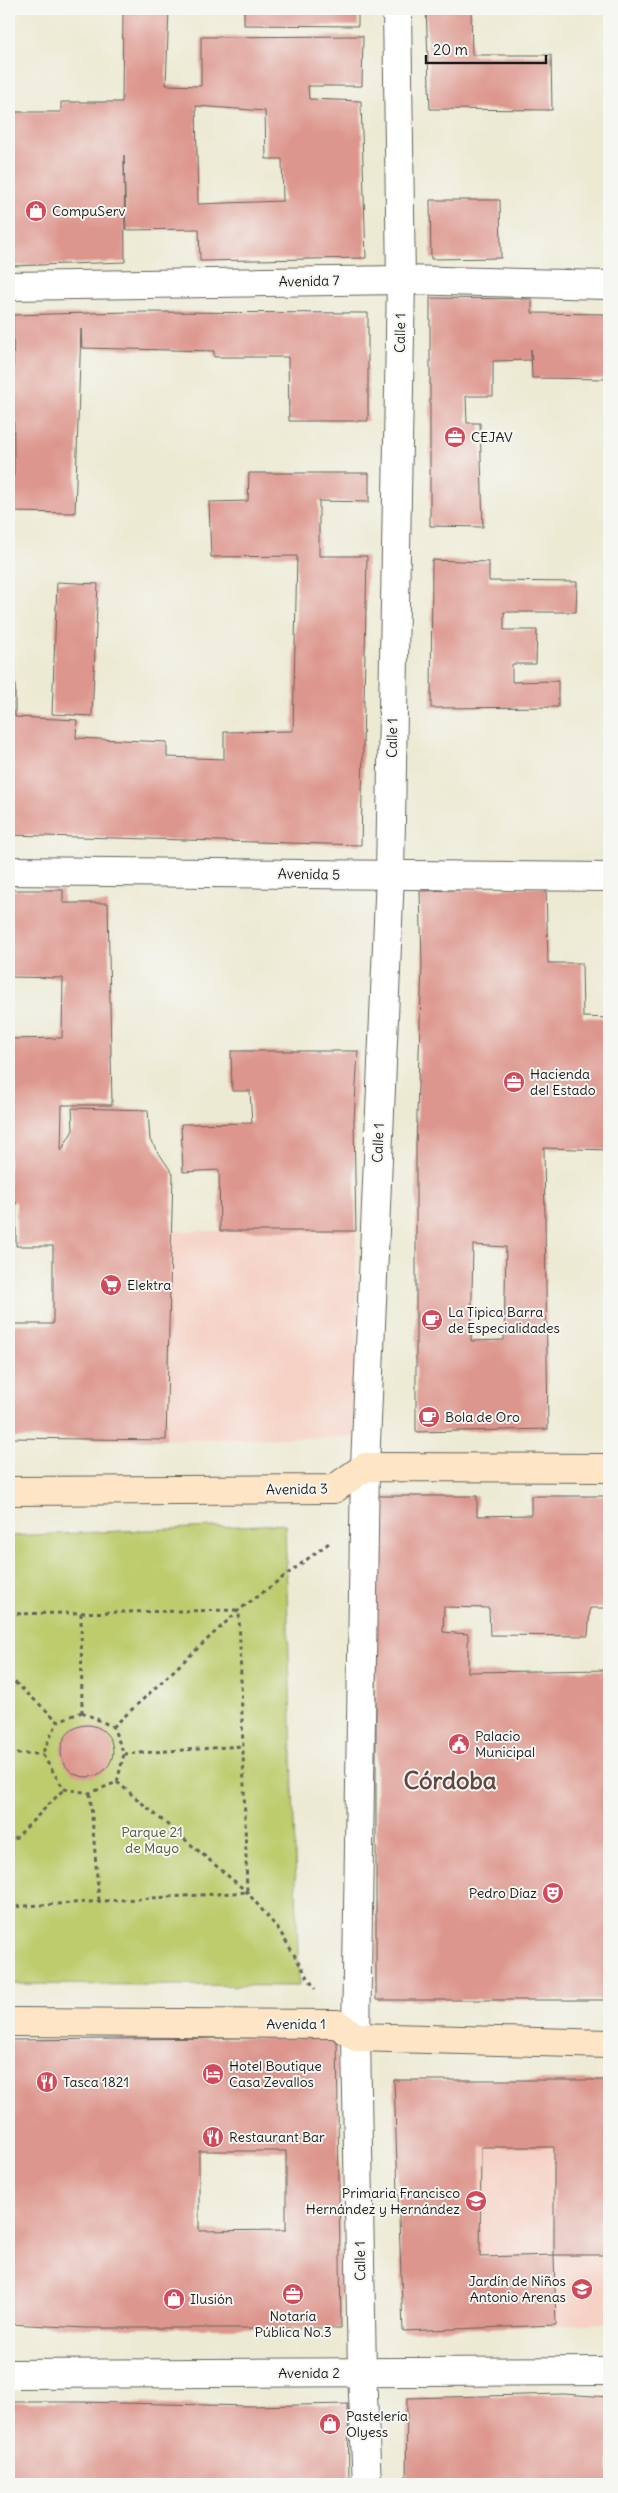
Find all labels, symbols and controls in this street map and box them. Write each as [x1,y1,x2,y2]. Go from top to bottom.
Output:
scale bar [426,32,546,64]
text: 20 m [433,40,468,59]
shop icon: CompuServ [24,199,48,223]
place label: CompuServ [52,202,125,220]
street label: Avenida 7 [278,271,340,291]
street label: Calle 1 [391,313,409,353]
office icon: CEJAV [443,425,467,449]
place label: CEJAV [471,428,513,446]
street label: Calle 1 [383,718,401,758]
street label: Avenida 5 [278,864,340,884]
place label: Hacienda del Estado [530,1065,596,1099]
office icon: Hacienda del Estado [502,1070,526,1094]
street label: Calle 1 [368,1123,388,1163]
supermarket icon: Elektra [99,1273,123,1297]
place label: Elektra [127,1276,171,1294]
place label: La Tipica Barra de Especialidades [448,1303,560,1337]
cafe icon: La Tipica Barra de Especialidades [420,1308,444,1332]
cafe icon: Bola de Oro [417,1405,441,1429]
place label: Bola de Oro [445,1408,520,1426]
street label: Avenida 3 [266,1479,328,1499]
place label: Palacio Municipal [475,1727,535,1761]
public building icon: Palacio Municipal [447,1732,471,1756]
district label: Córdoba [403,1765,497,1795]
park label: Parque 21 de Mayo [121,1823,183,1857]
theatre icon: Pedro Díaz [541,1881,565,1905]
place label: Pedro Díaz [469,1884,537,1902]
street label: Avenida 1 [266,2015,326,2033]
place label: Hotel Boutique Casa Zevallos [229,2057,322,2091]
hotel icon: Hotel Boutique Casa Zevallos [201,2062,225,2086]
restaurant icon: Tasca 1821 [35,2070,59,2094]
place label: Tasca 1821 [63,2073,129,2091]
restaurant icon: Restaurant Bar [201,2125,225,2149]
place label: Restaurant Bar [229,2128,325,2146]
place label: Primaria Francisco Hernández y Hernández [306,2184,460,2218]
school or university icon: Primaria Francisco Hernández y Hernández [464,2189,488,2213]
street label: Calle 1 [351,2241,369,2281]
place label: Jardín de Niños Antonio Arenas [468,2272,566,2306]
school or university icon: Jardín de Niños Antonio Arenas [570,2277,594,2301]
office icon: Notaría Pública No.3 [281,2282,305,2306]
shop icon: Ilusión [162,2287,186,2311]
place label: Ilusión [190,2290,233,2308]
place label: Notaría Pública No.3 [254,2307,332,2341]
street label: Avenida 2 [278,2364,340,2382]
place label: Pastelería Olyess [346,2407,408,2441]
shop icon: Pastelería Olyess [318,2412,342,2436]

